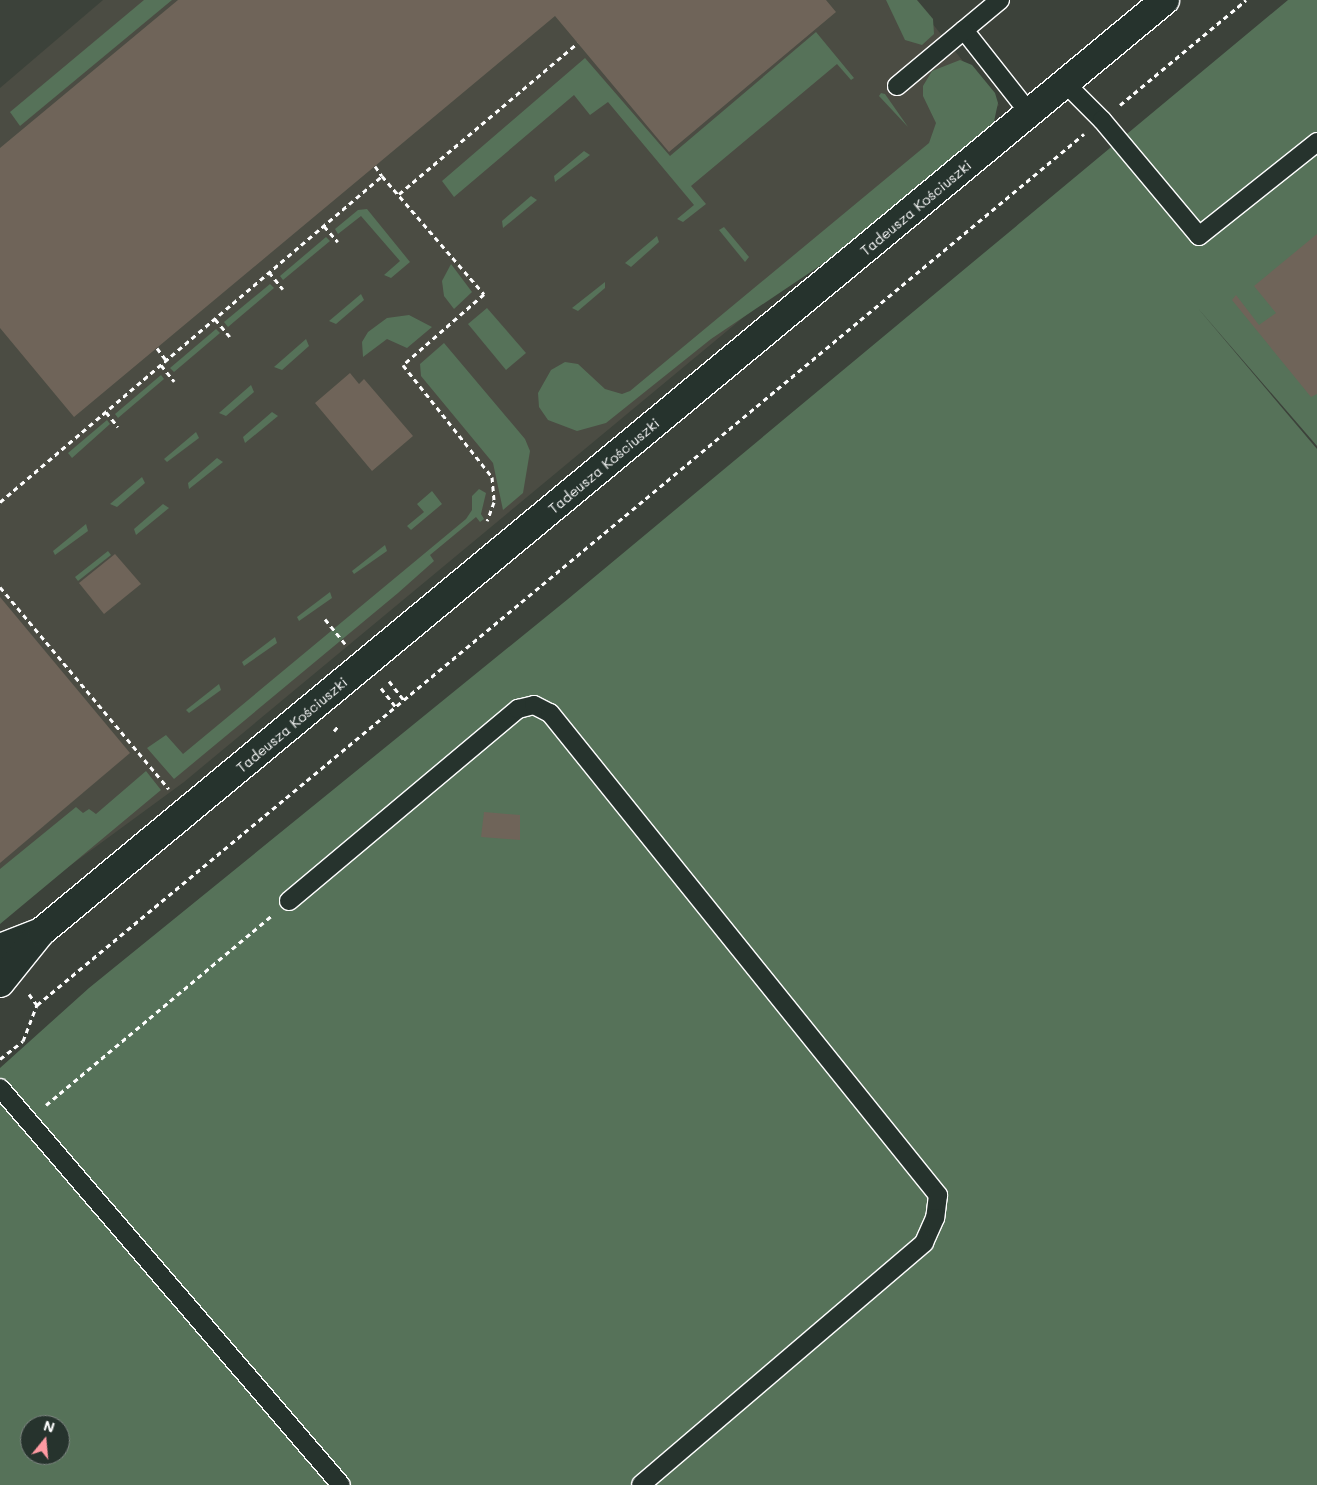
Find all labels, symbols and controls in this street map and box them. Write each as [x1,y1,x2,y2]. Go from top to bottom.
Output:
street label: Tadeusza Kościuszki [857,157,975,259]
street label: Tadeusza Kościuszki [545,415,663,517]
street label: Tadeusza Kościuszki [233,674,351,776]
north arrow [20,1415,70,1465]
text: N [41,1415,57,1437]

